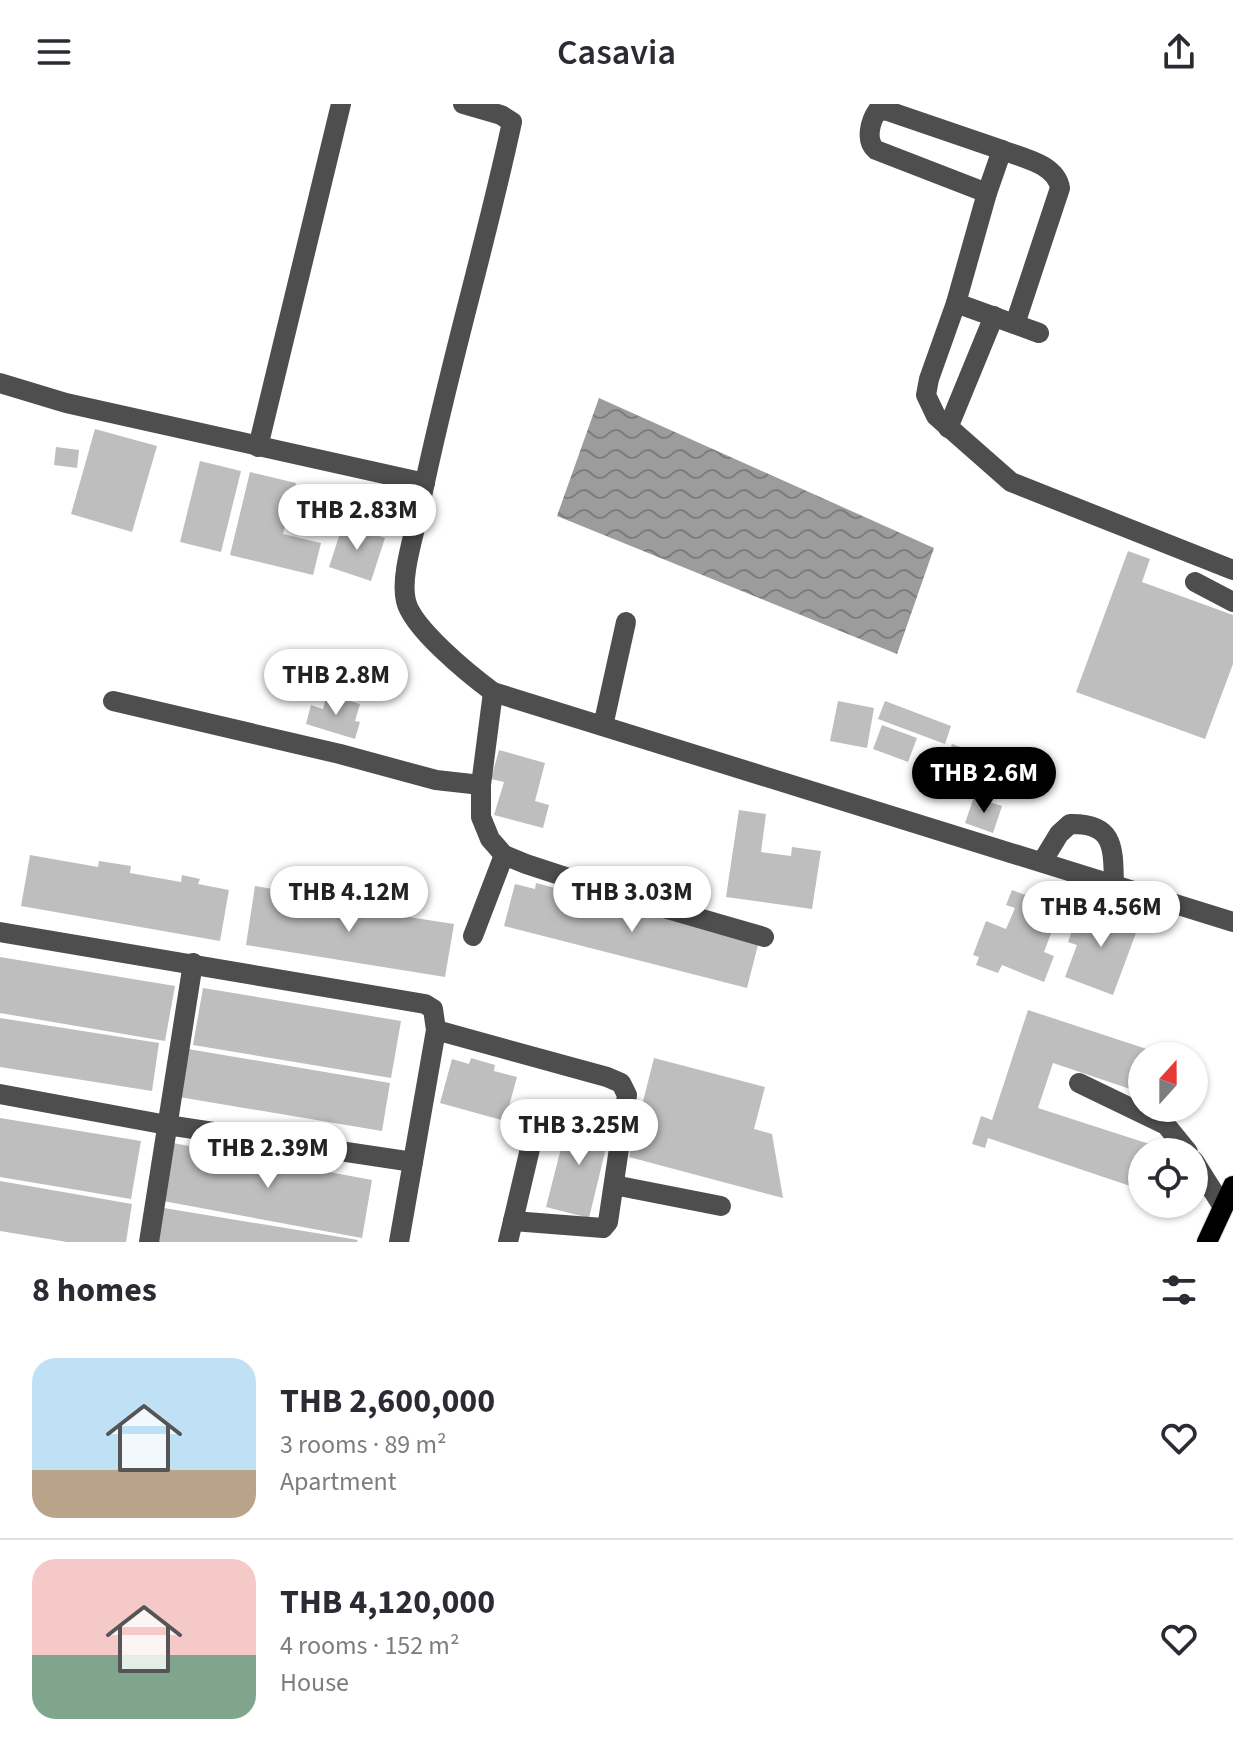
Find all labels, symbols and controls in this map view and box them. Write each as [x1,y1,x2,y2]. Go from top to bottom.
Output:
text: Casavia [557,27,676,78]
icon: menu [32,30,76,74]
icon: share [1157,30,1201,74]
pin: THB 2.83M [265,484,449,552]
text: THB 2.83M [296,491,418,528]
pin: THB 2.8M [253,649,419,717]
text: THB 2.8M [282,656,390,693]
pin: THB 2.6M [901,747,1067,815]
text: THB 2.6M [930,754,1038,791]
pin: THB 4.12M [257,866,441,934]
pin: THB 3.03M [540,866,724,934]
text: THB 4.12M [288,873,410,910]
text: THB 3.03M [571,873,693,910]
pin: THB 4.56M [1009,881,1193,949]
text: THB 4.56M [1040,888,1162,925]
north arrow [1128,1042,1208,1122]
map controls [1128,1042,1208,1218]
pin: THB 3.25M [487,1099,671,1167]
text: THB 3.25M [518,1106,640,1143]
pin: THB 2.39M [176,1122,360,1190]
text: THB 2.39M [207,1129,329,1166]
button: locate [1128,1138,1208,1218]
text: 8 homes [32,1266,157,1315]
icon: filters [1157,1268,1201,1312]
text: THB 2,600,000 [280,1377,495,1426]
icon: home [96,1390,192,1486]
icon: heart [1157,1416,1201,1460]
text: 3 rooms · 89 m² [280,1426,447,1463]
text: Apartment [280,1463,397,1500]
text: THB 4,120,000 [280,1578,495,1627]
icon: home [96,1591,192,1687]
icon: heart [1157,1617,1201,1661]
text: 4 rooms · 152 m² [280,1627,459,1664]
text: House [280,1664,349,1701]

